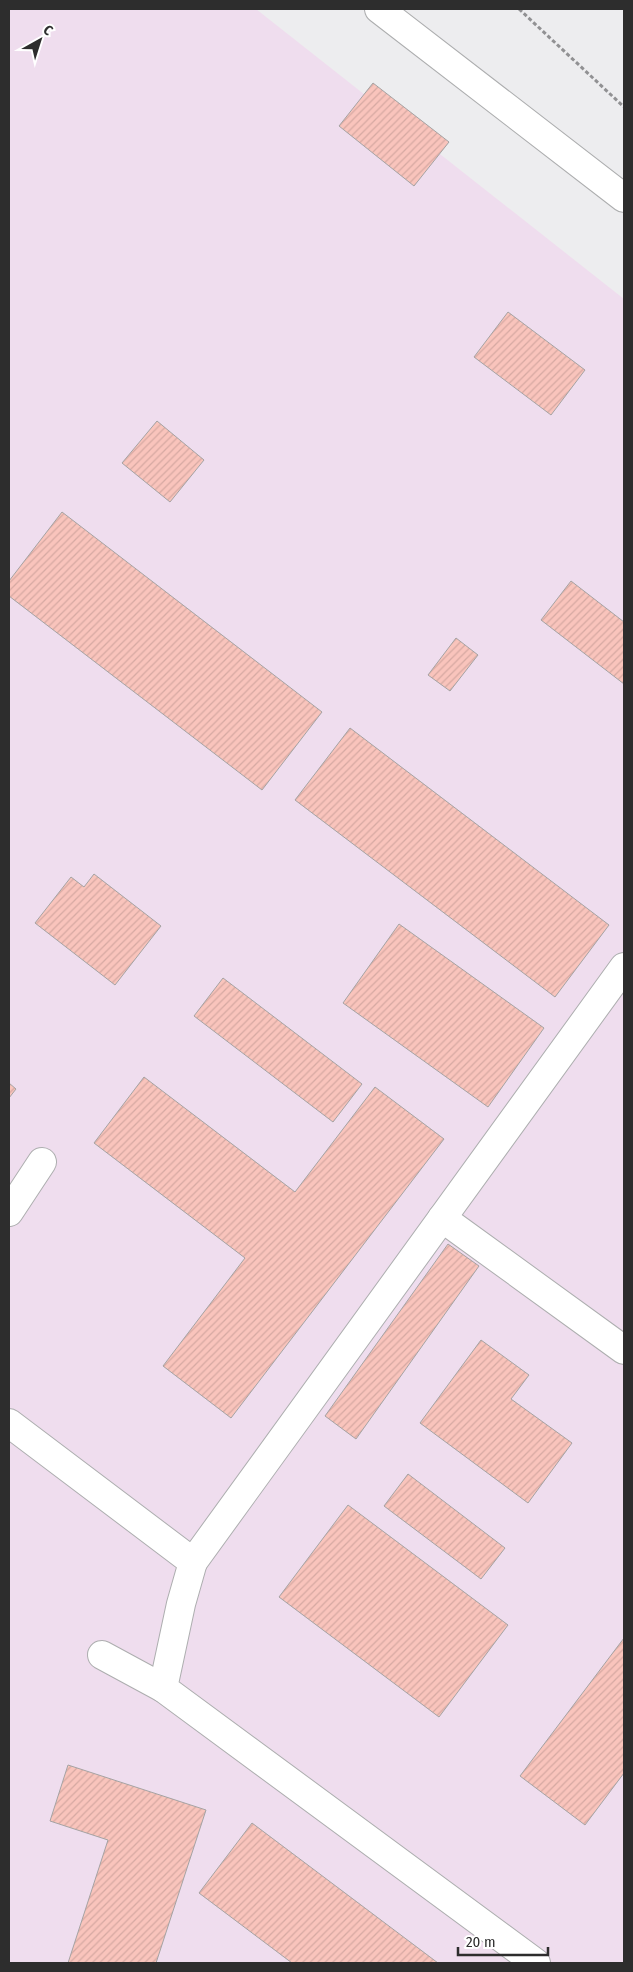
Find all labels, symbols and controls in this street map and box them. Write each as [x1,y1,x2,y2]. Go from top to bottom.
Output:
north arrow [15,15,65,65]
text: С [40,21,57,40]
scale bar [458,1924,548,1956]
text: 20 m [466,1933,496,1951]

